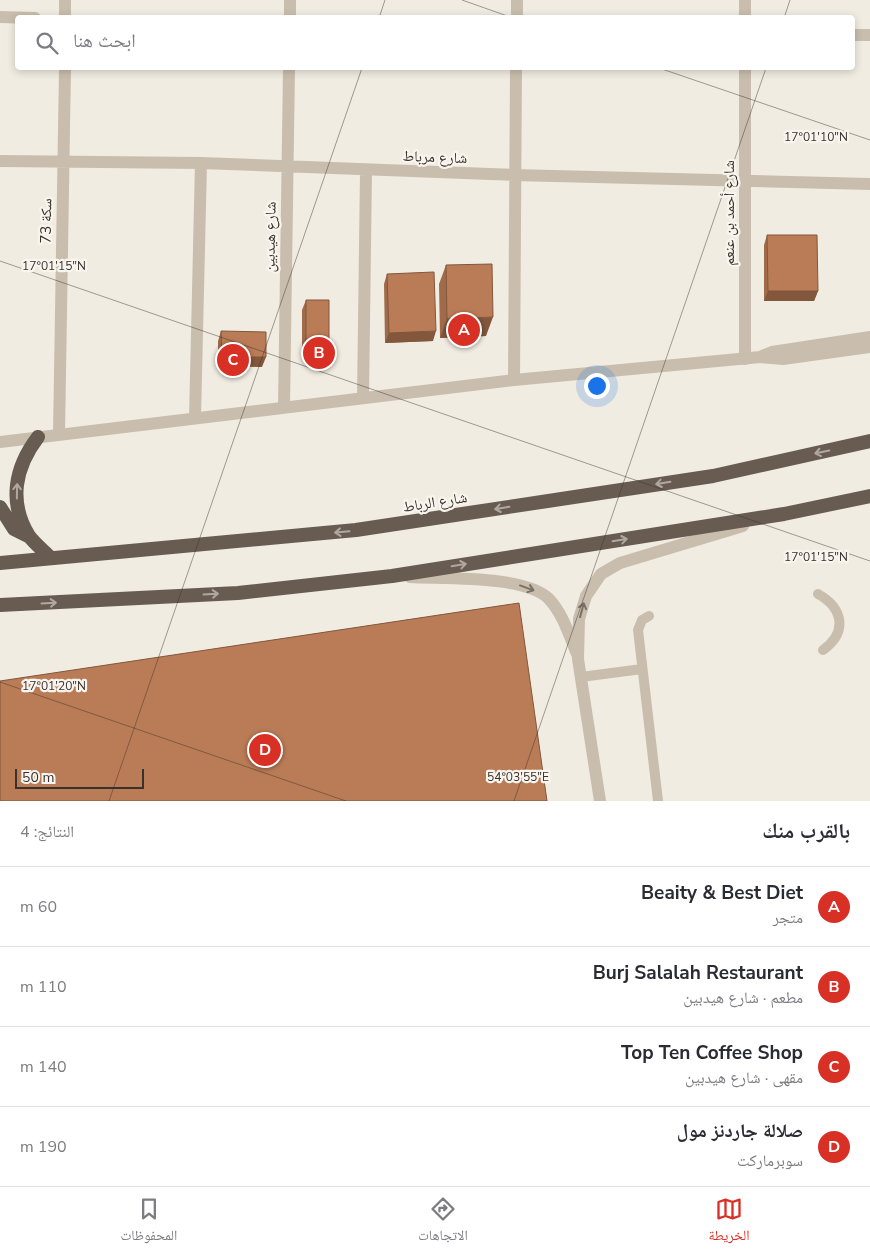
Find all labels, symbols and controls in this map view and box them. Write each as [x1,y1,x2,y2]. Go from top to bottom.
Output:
search box [15,15,855,70]
text: ابحث هنا [73,28,136,54]
icon: search [33,29,61,57]
text: 17°01'10"N [784,129,848,145]
street label: شارع مرباط [402,146,468,168]
street label: شارع أحمد بن عنعم [719,160,739,266]
street label: سكة 73 [36,198,56,244]
street label: شارع هيدبين [259,201,281,273]
text: 17°01'15"N [22,258,86,274]
pin: A [448,311,480,349]
pin: B [303,334,335,372]
pin: C [217,341,249,379]
your location [584,373,610,399]
one-way arrow [815,447,831,457]
one-way arrow [655,479,671,489]
one-way arrow [12,483,21,499]
street label: شارع الرباط [402,487,469,517]
one-way arrow [495,503,511,513]
one-way arrow [334,527,350,536]
one-way arrow [611,535,627,545]
text: 17°01'15"N [784,549,848,565]
one-way arrow [451,560,467,570]
one-way arrow [518,584,534,593]
one-way arrow [203,590,219,599]
one-way arrow [40,598,56,607]
one-way arrow [577,603,587,619]
text: 17°01'20"N [22,678,86,694]
pin: D [249,731,281,769]
scale bar [15,766,144,789]
text: 50 m [22,768,54,787]
text: 54°03'55"E [487,769,549,785]
text: بالقرب منك [762,817,850,845]
text: النتائج: 4 [20,821,74,843]
text: Beaity & Best Diet [641,880,803,906]
text: 60 m [20,896,57,918]
text: A [828,896,840,918]
text: متجر [773,907,803,929]
text: Burj Salalah Restaurant [593,960,803,986]
text: 110 m [20,976,67,998]
text: B [829,976,840,998]
text: مطعم · شارع هيدبين [683,987,803,1009]
text: Top Ten Coffee Shop [621,1040,803,1066]
text: 140 m [20,1056,67,1078]
text: C [829,1056,839,1078]
text: مقهى · شارع هيدبين [685,1067,803,1089]
text: صلالة جاردنز مول [677,1118,803,1144]
text: 190 m [20,1136,67,1158]
text: D [828,1136,840,1158]
text: سوبرماركت [737,1150,803,1172]
tab: المحفوظات [120,1195,177,1249]
tab: الاتجاهات [418,1195,468,1249]
tab: الخريطة [708,1195,750,1249]

